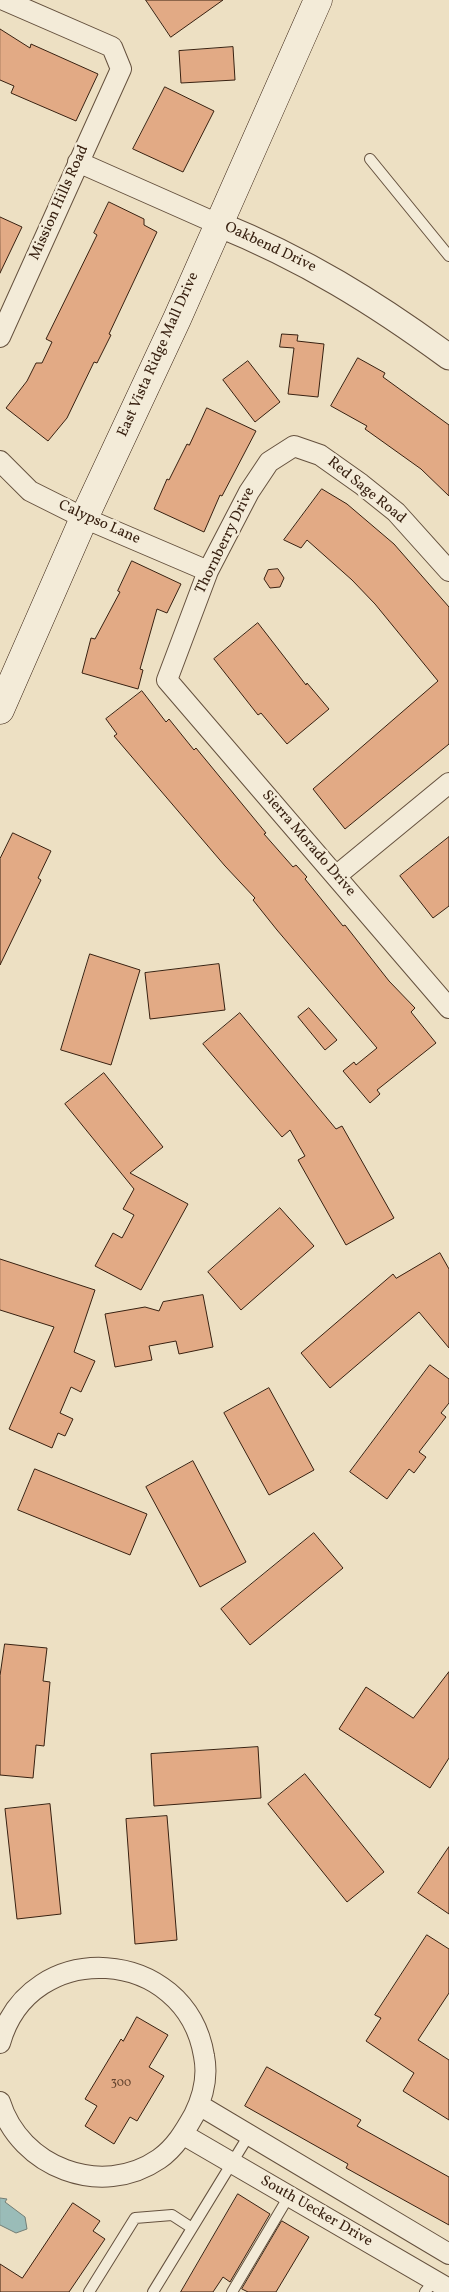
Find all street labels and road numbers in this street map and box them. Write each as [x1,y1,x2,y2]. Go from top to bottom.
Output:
street label: Mission Hills Road [27,143,93,263]
street label: Oakbend Drive [221,219,319,277]
street label: East Vista Ridge Mall Drive [114,270,204,440]
street label: Red Sage Road [323,454,409,528]
street label: Thornberry Drive [192,485,260,597]
street label: Calypso Lane [55,497,143,549]
street label: Sierra Morado Drive [257,787,359,901]
street label: South Uecker Drive [257,2173,375,2251]

